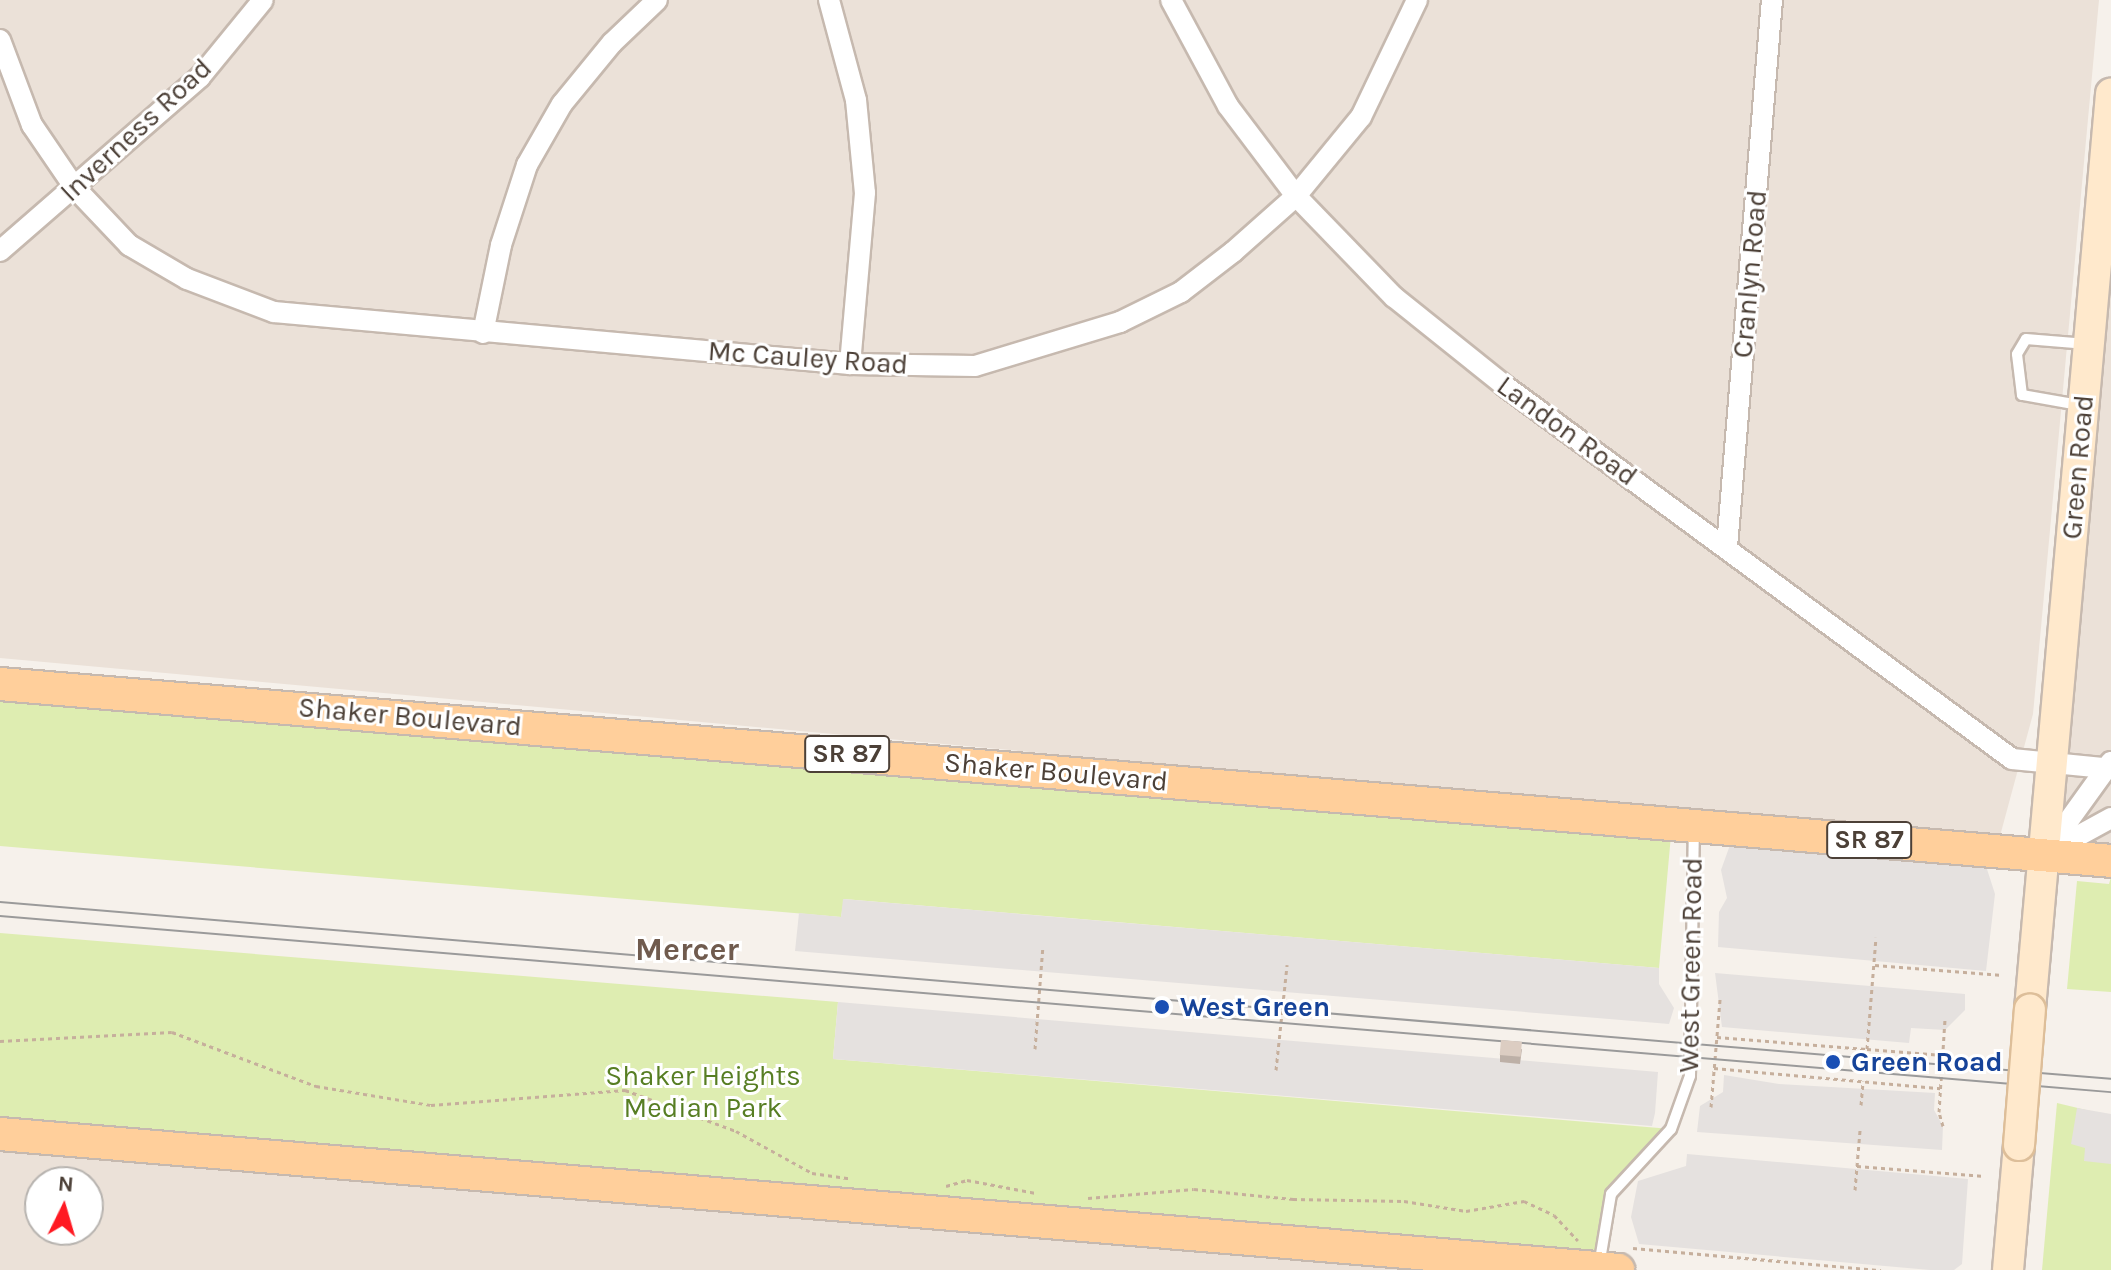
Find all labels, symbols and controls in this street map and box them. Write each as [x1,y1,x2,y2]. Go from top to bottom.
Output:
street label: Inverness Road [53,51,219,209]
street label: Cranlyn Road [1726,189,1774,359]
street label: Mc Cauley Road [707,334,909,382]
street label: Landon Road [1490,369,1644,493]
street label: Green Road [2055,393,2101,541]
street label: Shaker Boulevard [297,690,523,744]
road number: SR 87 [803,732,891,776]
street label: Shaker Boulevard [943,745,1169,799]
road number: SR 87 [1825,818,1913,862]
street label: West Green Road [1672,857,1710,1073]
district label: Mercer [635,931,739,969]
place label: West Green [1180,990,1330,1024]
marker: West Green [1151,996,1173,1018]
place label: Green Road [1851,1045,2003,1079]
marker: Green Road [1822,1051,1844,1073]
park label: Shaker Heights Median Park [605,1059,801,1125]
north arrow [24,1166,104,1246]
text: N [57,1170,75,1198]

